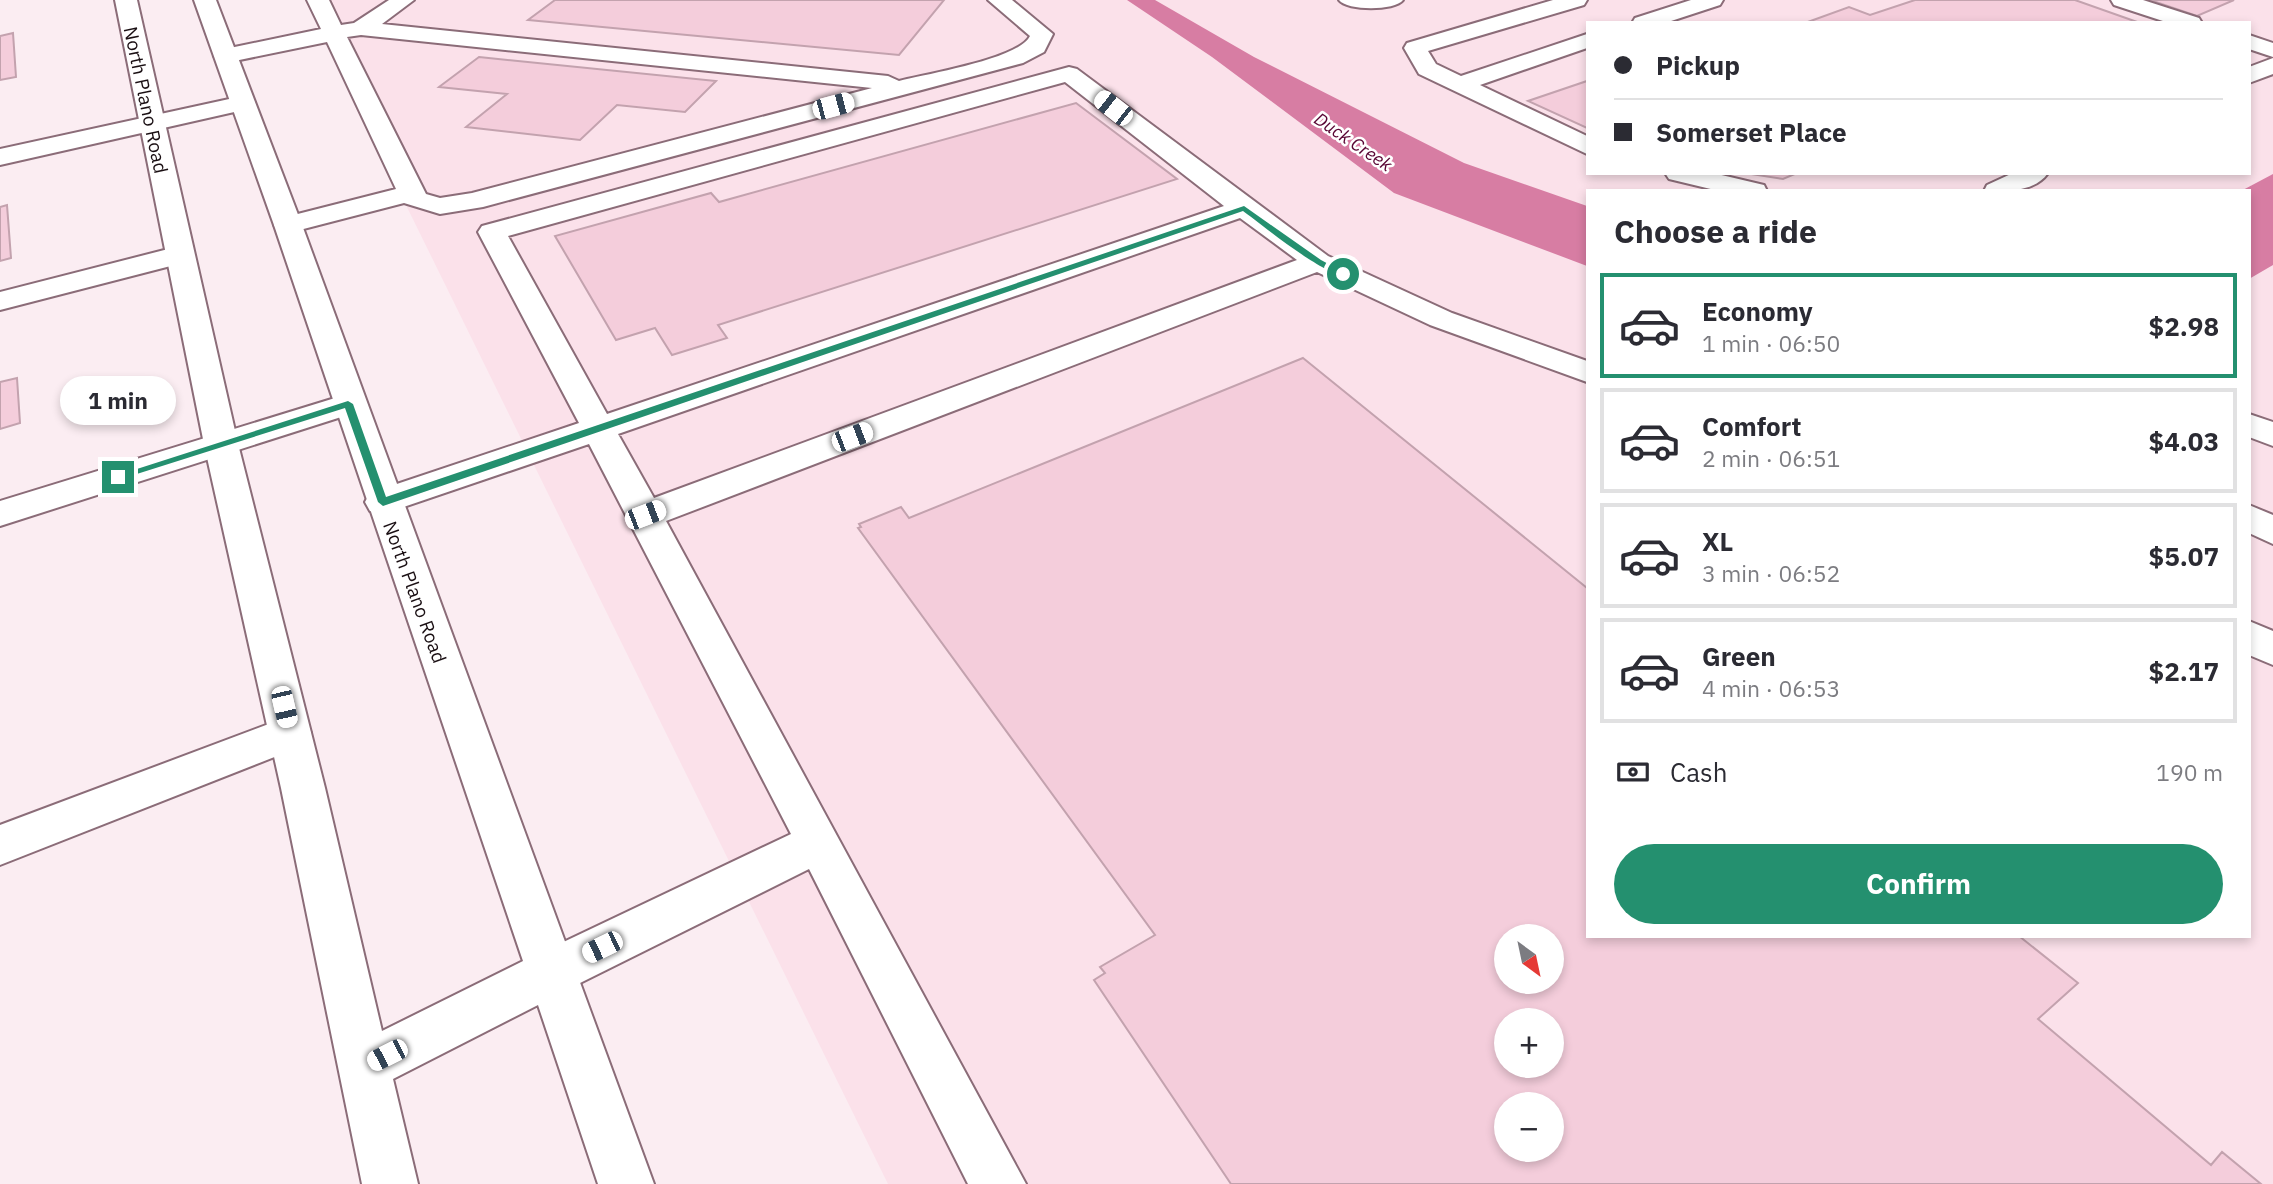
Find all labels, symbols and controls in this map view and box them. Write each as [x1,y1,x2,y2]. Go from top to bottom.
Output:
street label: North Plano Road [119,24,173,176]
text: Pickup [1656,48,1740,82]
car [1090,87,1137,129]
car [810,90,857,122]
water label: Duck Creek [1310,107,1397,176]
text: Somerset Place [1656,115,1847,149]
text: Choose a ride [1614,210,1817,252]
route start [1327,258,1359,290]
icon: car [1618,294,1681,357]
text: Economy [1702,294,1813,328]
text: $2.98 [2149,309,2219,343]
text: 1 min · 06:50 [1702,328,1840,358]
callout: 1 min [60,376,176,424]
text: 1 min [88,385,148,415]
icon: car [1618,409,1681,472]
text: Comfort [1702,409,1801,443]
car [829,420,876,454]
text: $4.03 [2149,424,2219,458]
text: 2 min · 06:51 [1702,443,1840,473]
route end [102,461,134,493]
car [622,498,669,532]
street label: North Plano Road [378,518,452,666]
icon: car [1618,524,1681,587]
text: XL [1702,524,1733,558]
text: $5.07 [2149,539,2219,573]
text: 3 min · 06:52 [1702,558,1840,588]
icon: car [1618,639,1681,702]
text: Green [1702,639,1776,673]
text: $2.17 [2149,654,2219,688]
text: 4 min · 06:53 [1702,673,1840,703]
car [270,684,299,730]
icon: cash [1614,753,1652,791]
text: Cash [1670,755,1727,789]
text: 190 m [2156,757,2223,787]
button: Confirm [1614,844,2223,924]
north arrow [1494,924,1564,994]
map controls [1494,924,1564,1162]
car [579,928,626,966]
button: + [1494,1008,1564,1078]
car [364,1036,411,1074]
button: − [1494,1092,1564,1162]

